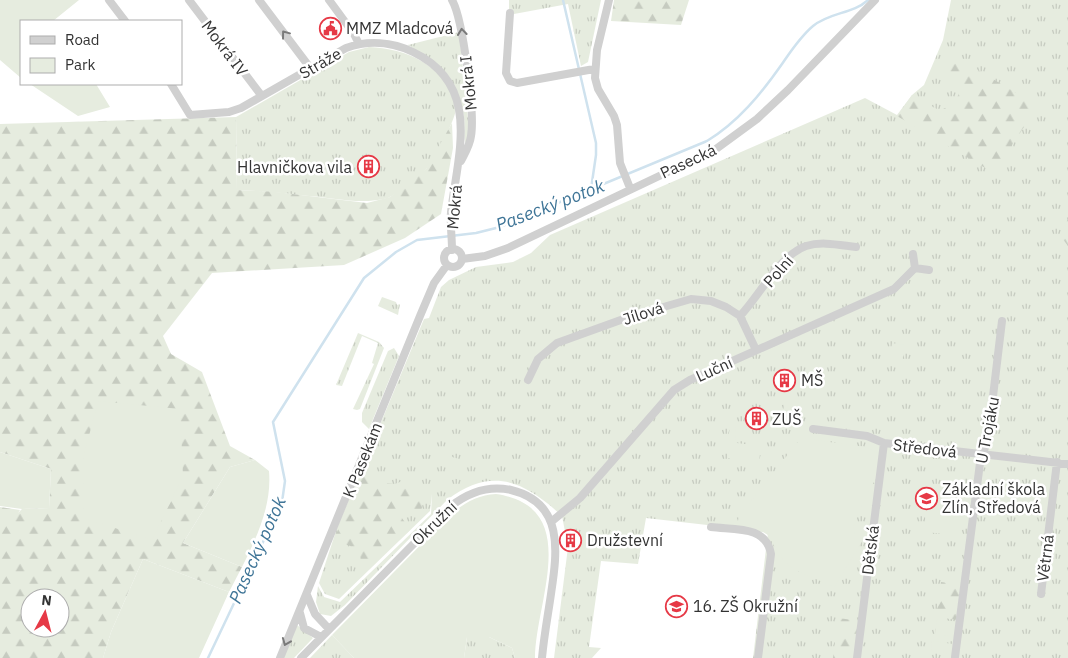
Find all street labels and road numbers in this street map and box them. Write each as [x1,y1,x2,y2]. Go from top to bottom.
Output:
street label: Mokrá IV [198,16,253,80]
street label: Stráže [295,43,345,83]
street label: Mokrá I [455,55,481,111]
street label: Pasecká [657,139,720,183]
street label: Mokrá [442,183,466,230]
street label: Polní [759,251,797,291]
street label: Jílová [620,297,666,329]
street label: Luční [693,352,735,386]
street label: U Trojáku [971,395,1003,465]
street label: K Pasekám [338,419,386,501]
street label: Středová [892,434,958,462]
street label: Okružní [407,497,461,549]
street label: Dětská [857,524,883,576]
street label: Větrná [1032,533,1058,583]

